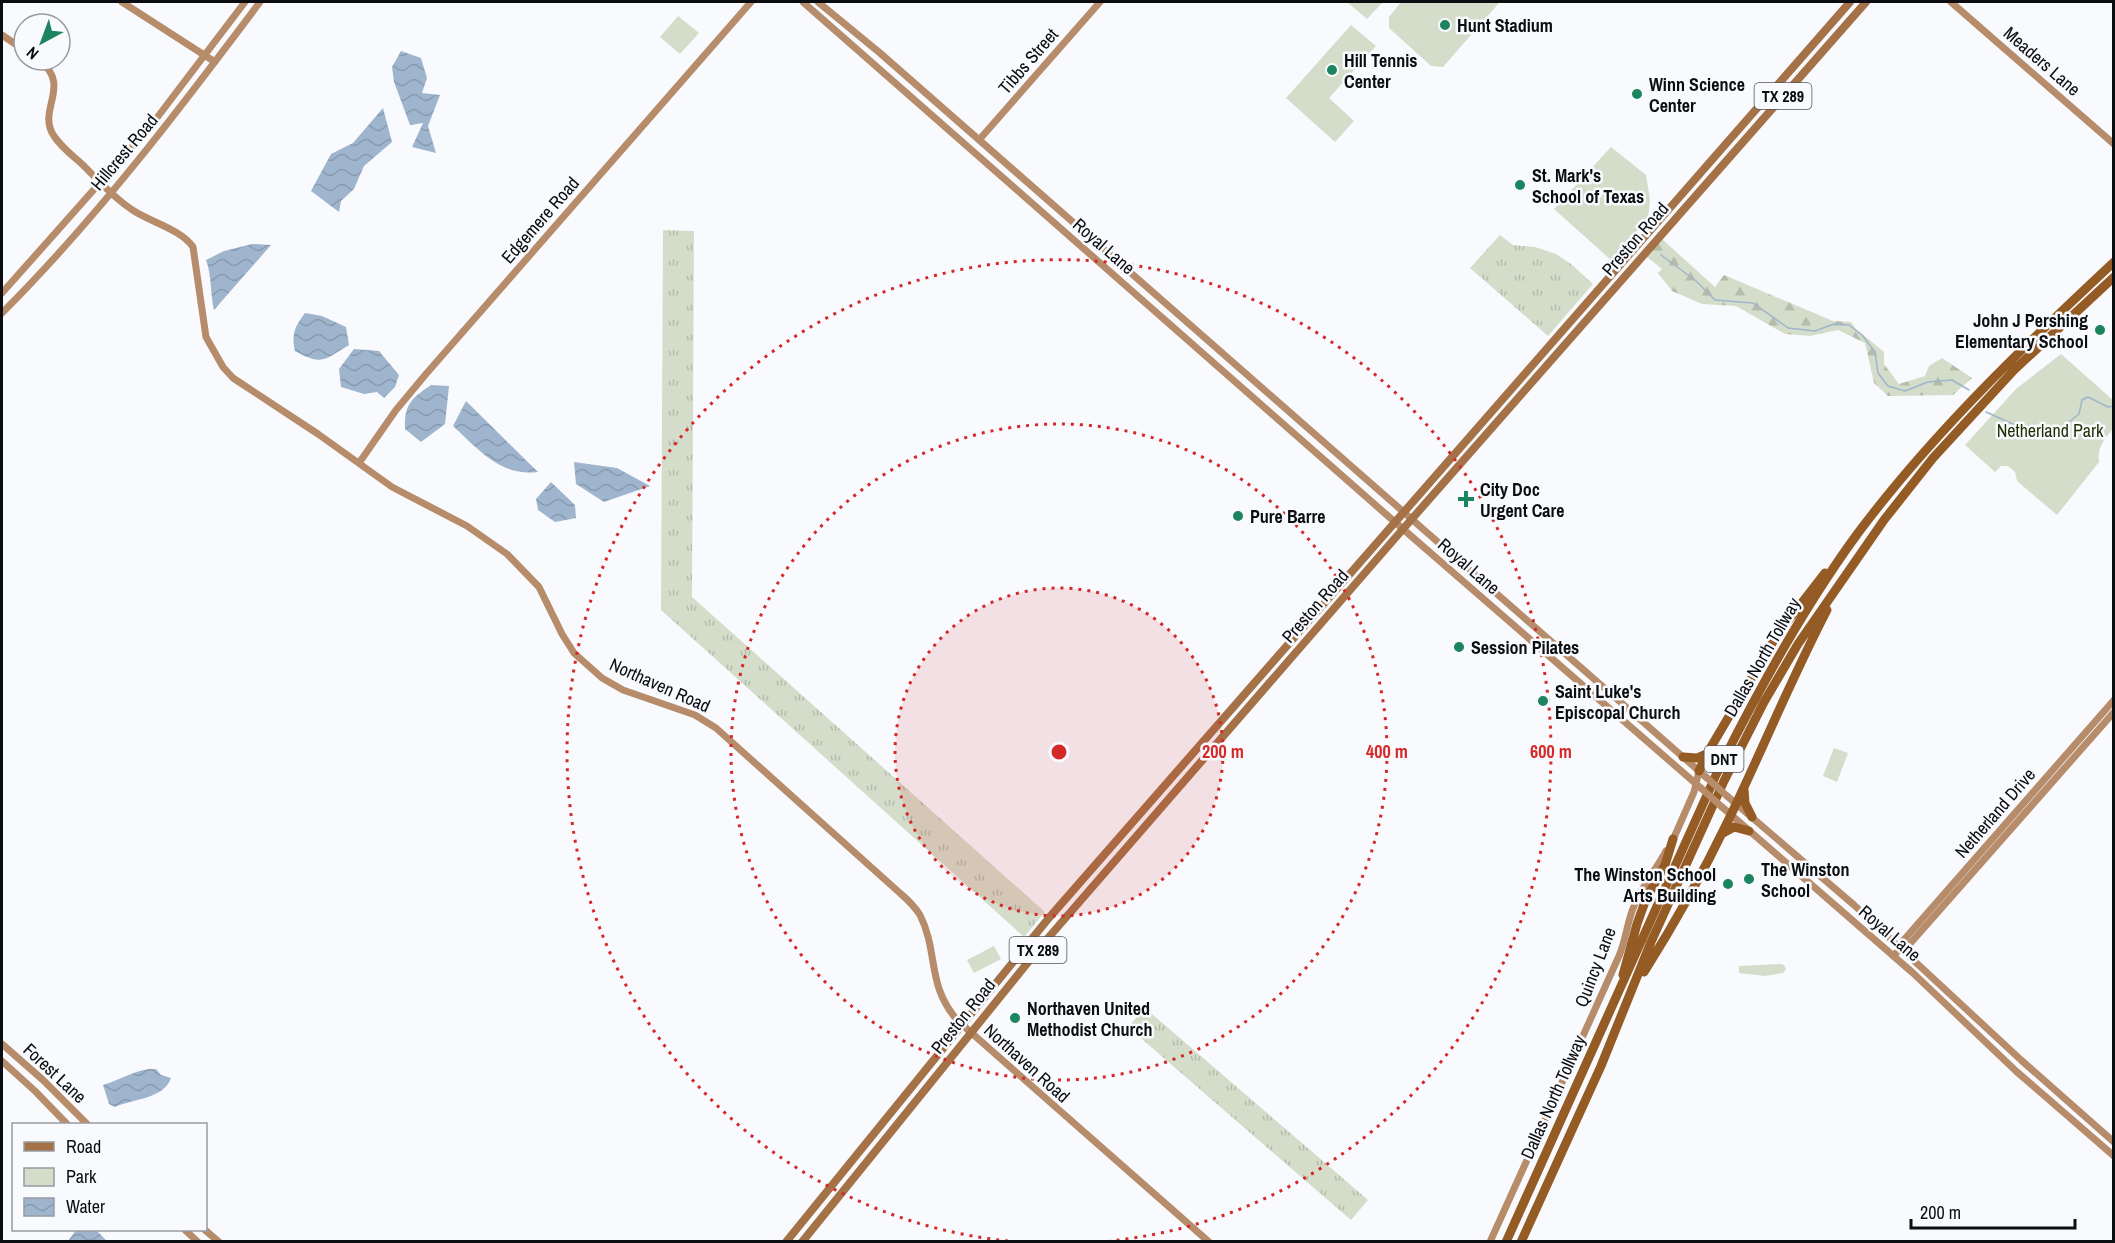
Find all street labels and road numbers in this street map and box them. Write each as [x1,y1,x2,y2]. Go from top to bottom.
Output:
street label: Meaders Lane [1998,21,2086,101]
street label: Tibbs Street [992,23,1064,99]
road number: TX 289 [1754,83,1812,109]
street label: Hillcrest Road [85,108,163,196]
street label: Edgemere Road [495,171,585,269]
street label: Preston Road [1596,197,1674,281]
street label: Royal Lane [1068,212,1140,280]
street label: Royal Lane [1433,532,1505,600]
street label: Preston Road [1276,564,1354,648]
street label: Dallas North Tollway [1718,592,1806,721]
street label: Northaven Road [606,652,714,718]
road number: DNT [1704,746,1744,772]
street label: Netherland Drive [1949,763,2041,863]
street label: Royal Lane [1854,899,1926,967]
street label: Quincy Lane [1568,923,1622,1011]
road number: TX 289 [1010,937,1066,963]
street label: Preston Road [925,973,1001,1059]
street label: Northaven Road [979,1018,1075,1108]
street label: Dallas North Tollway [1514,1030,1592,1163]
street label: Forest Lane [18,1037,92,1109]

